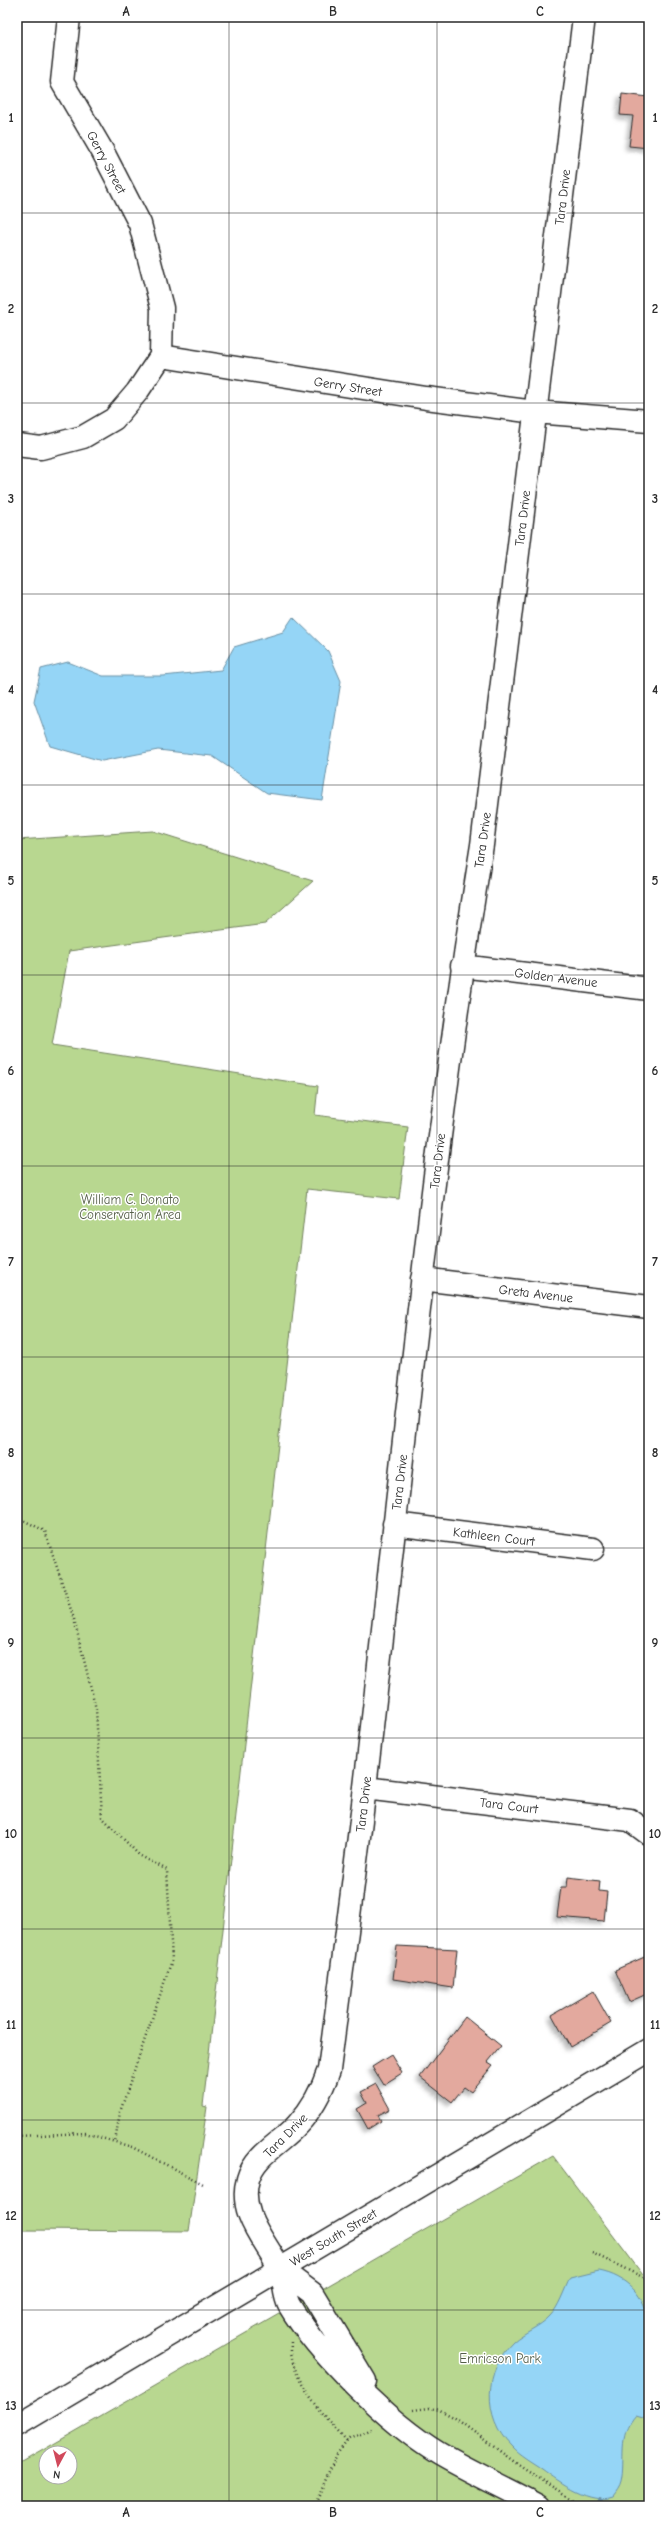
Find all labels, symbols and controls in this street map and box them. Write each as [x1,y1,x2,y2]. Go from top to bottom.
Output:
text: A [122,4,130,19]
text: B [329,4,337,19]
text: C [536,4,544,19]
text: 1 [8,110,14,125]
text: 1 [652,110,658,125]
street label: Gerry Street [84,128,130,197]
street label: Tara Drive [552,168,573,226]
text: 2 [8,301,14,316]
text: 2 [652,301,658,316]
street label: Gerry Street [313,374,384,399]
street label: Tara Drive [512,489,533,547]
text: 3 [8,491,14,506]
text: 3 [652,491,658,506]
text: 4 [8,682,14,697]
text: 4 [652,682,658,697]
street label: Tara Drive [471,811,494,869]
text: 5 [8,873,15,888]
text: 5 [652,873,659,888]
street label: Golden Avenue [514,965,599,990]
text: 6 [8,1063,15,1078]
text: 6 [652,1063,659,1078]
street label: Tara Drive [427,1132,448,1190]
park label: William C. Donato Conservation Area [79,1192,181,1222]
text: 7 [8,1254,14,1269]
text: 7 [652,1254,658,1269]
street label: Greta Avenue [498,1281,574,1306]
text: 8 [8,1445,14,1460]
text: 8 [652,1445,658,1460]
street label: Tara Drive [389,1453,410,1511]
street label: Kathleen Court [452,1524,537,1549]
text: 9 [8,1635,15,1650]
text: 9 [652,1635,659,1650]
street label: Tara Drive [353,1775,374,1833]
street label: Tara Court [479,1794,540,1817]
text: 10 [5,1826,17,1841]
text: 10 [649,1826,661,1841]
text: 11 [6,2017,16,2032]
text: 11 [650,2017,660,2032]
street label: Tara Drive [260,2110,311,2161]
street label: West South Street [287,2205,380,2269]
text: 12 [5,2208,17,2223]
text: 12 [649,2208,661,2223]
park label: Emricson Park [459,2351,542,2366]
text: 13 [5,2398,17,2413]
text: 13 [649,2398,661,2413]
north arrow [38,2445,78,2485]
text: N [52,2468,61,2481]
text: A [122,2505,130,2520]
text: B [329,2505,337,2520]
text: C [536,2505,544,2520]

